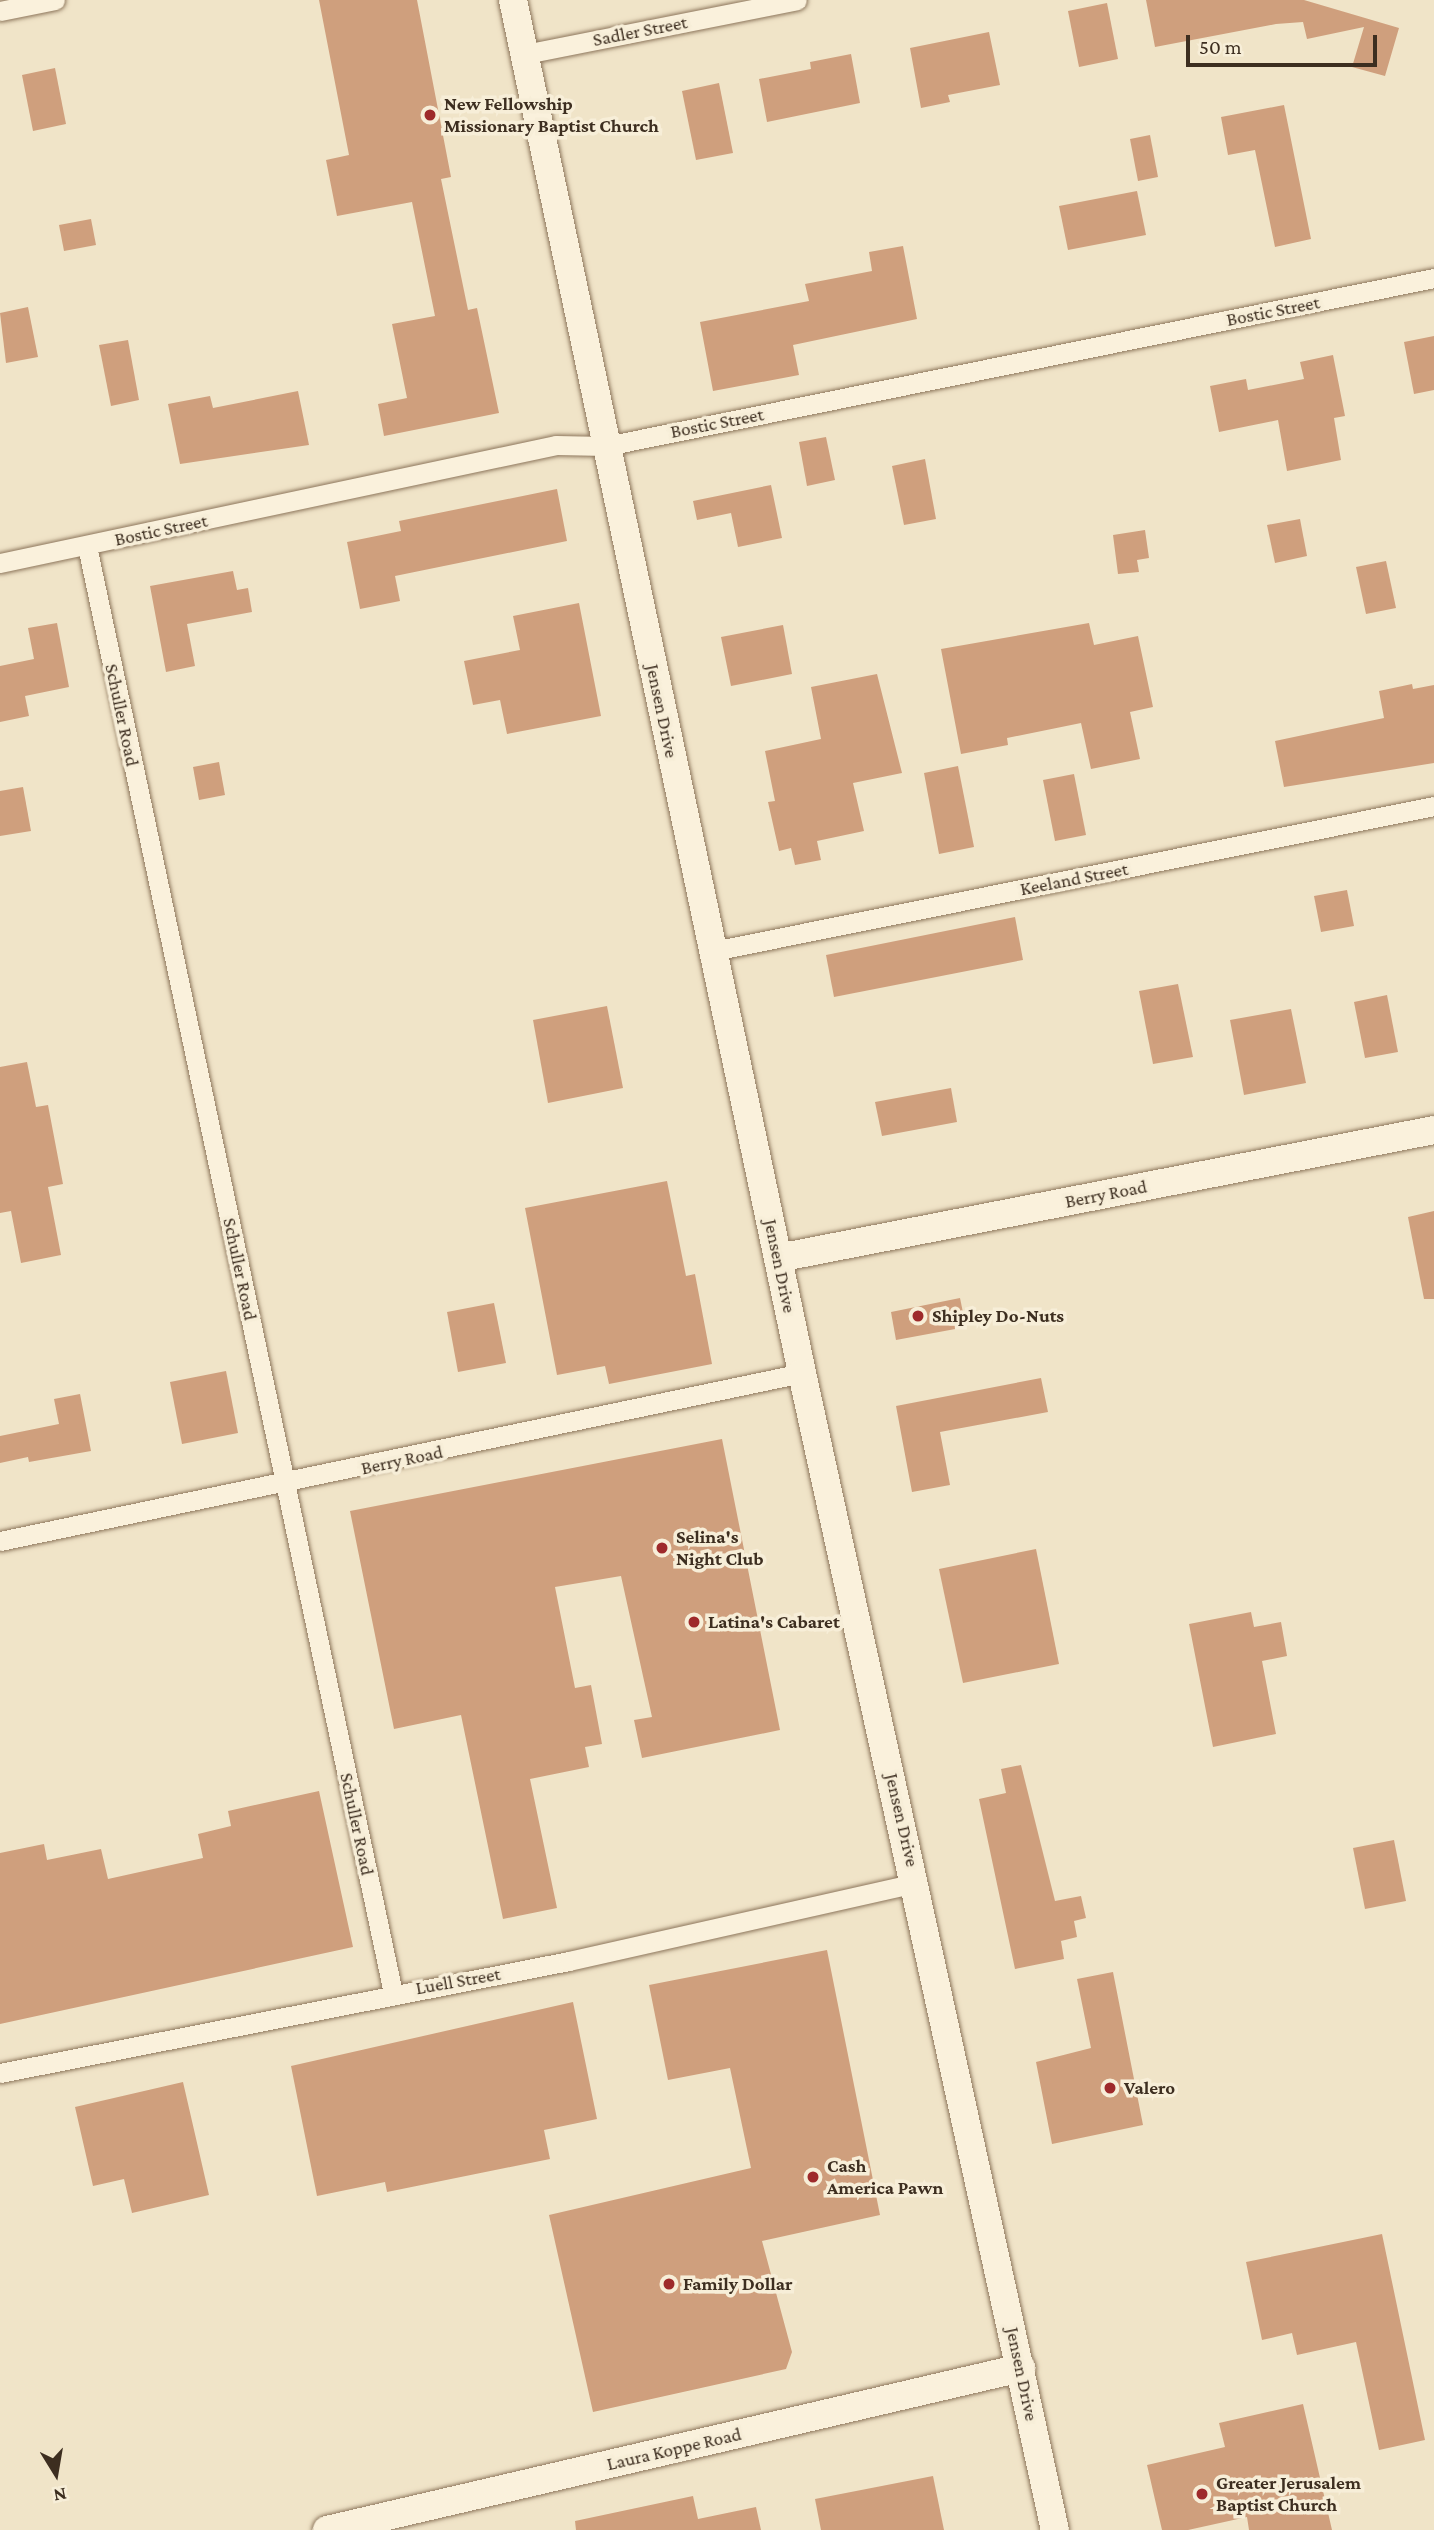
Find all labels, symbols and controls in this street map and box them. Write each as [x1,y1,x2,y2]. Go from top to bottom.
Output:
street label: Sadler Street [591,11,689,51]
scale bar [1189,21,1380,65]
text: 50 m [1199,35,1242,59]
place label: New Fellowship Missionary Baptist Church [444,93,659,137]
marker: New Fellowship Missionary Baptist Church [422,107,438,123]
street label: Bostic Street [1224,291,1322,331]
street label: Bostic Street [668,403,766,443]
street label: Bostic Street [112,509,210,551]
street label: Schuller Road [100,662,144,768]
street label: Jensen Drive [641,662,683,760]
street label: Keeland Street [1018,857,1130,901]
street label: Berry Road [1063,1175,1149,1213]
street label: Schuller Road [218,1216,262,1322]
street label: Jensen Drive [759,1217,801,1315]
place label: Shipley Do-Nuts [932,1305,1064,1327]
marker: Shipley Do-Nuts [910,1308,926,1324]
street label: Berry Road [359,1440,445,1480]
place label: Selina's Night Club [676,1526,764,1570]
marker: Selina's Night Club [654,1540,670,1556]
place label: Latina's Cabaret [708,1611,840,1633]
marker: Latina's Cabaret [686,1614,702,1630]
street label: Schuller Road [335,1771,379,1877]
street label: Jensen Drive [880,1771,924,1869]
street label: Luell Street [414,1962,502,2000]
place label: Valero [1124,2077,1175,2099]
marker: Valero [1102,2080,1118,2096]
place label: Cash America Pawn [827,2155,943,2199]
marker: Cash America Pawn [805,2169,821,2185]
place label: Family Dollar [683,2273,793,2295]
marker: Family Dollar [661,2276,677,2292]
street label: Jensen Drive [1001,2325,1043,2423]
street label: Laura Koppe Road [604,2422,744,2476]
north arrow [21,2439,91,2509]
place label: Greater Jerusalem Baptist Church [1216,2472,1361,2516]
text: N [52,2484,68,2507]
marker: Greater Jerusalem Baptist Church [1194,2486,1210,2502]

